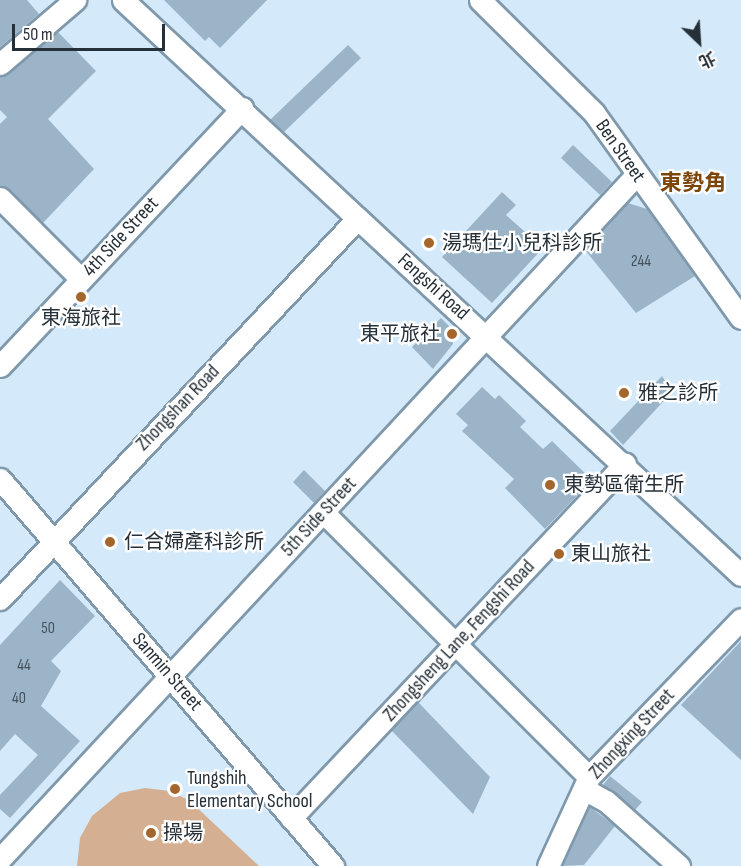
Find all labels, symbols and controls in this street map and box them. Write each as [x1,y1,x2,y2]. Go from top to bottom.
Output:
scale bar [15,12,168,50]
north arrow [669,12,729,72]
text: 50 m [23,24,53,45]
text: 北 [696,47,718,71]
street label: Ben Street [590,115,650,187]
district label: 東勢角 [660,171,726,197]
street label: 4th Side Street [78,192,164,282]
place label: 湯瑪仕小兒科診所 [442,231,602,255]
marker: 湯瑪仕小兒科診所 [420,234,438,252]
street label: Fengshi Road [392,249,474,325]
house number: 244 [631,252,651,272]
marker: 東海旅社 [74,290,88,304]
place label: 東海旅社 [41,306,121,330]
place label: 東平旅社 [360,322,440,346]
marker: 東平旅社 [445,327,459,341]
street label: Zhongshan Road [131,360,225,456]
place label: 雅之診所 [638,381,718,405]
marker: 雅之診所 [615,384,633,402]
street label: 5th Side Street [276,472,362,562]
place label: 東勢區衛生所 [564,473,684,497]
marker: 東勢區衛生所 [541,476,559,494]
place label: 仁合婦產科診所 [124,530,264,554]
marker: 仁合婦產科診所 [101,533,119,551]
place label: 東山旅社 [571,542,651,566]
marker: 東山旅社 [552,547,566,561]
street label: Zhongsheng Lane, Fengshi Road [378,555,540,727]
house number: 50 [41,619,55,639]
street label: Sanmin Street [127,628,207,716]
house number: 44 [17,656,31,676]
street label: Zhongxing Street [584,684,680,784]
house number: 40 [12,689,26,709]
place label: Tungshih Elementary School [187,766,313,813]
marker: Tungshih Elementary School [168,782,182,796]
place label: 操場 [163,821,203,845]
marker: 操場 [144,826,158,840]

